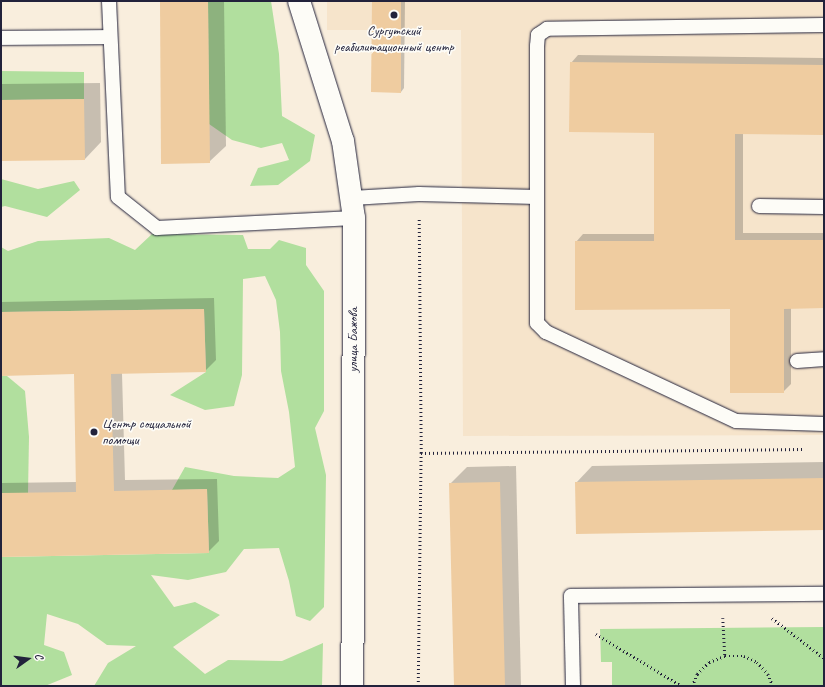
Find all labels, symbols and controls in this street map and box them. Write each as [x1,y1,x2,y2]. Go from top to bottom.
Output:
marker: Сургутский реабилитационный центр [388,9,400,21]
place label: Сургутский реабилитационный центр [334,23,454,56]
street label: улица Бажова [345,307,361,373]
place label: Центр социальной помощи [102,416,191,448]
marker: Центр социальной помощи [89,427,99,437]
north arrow [8,639,48,679]
text: С [32,652,47,660]

